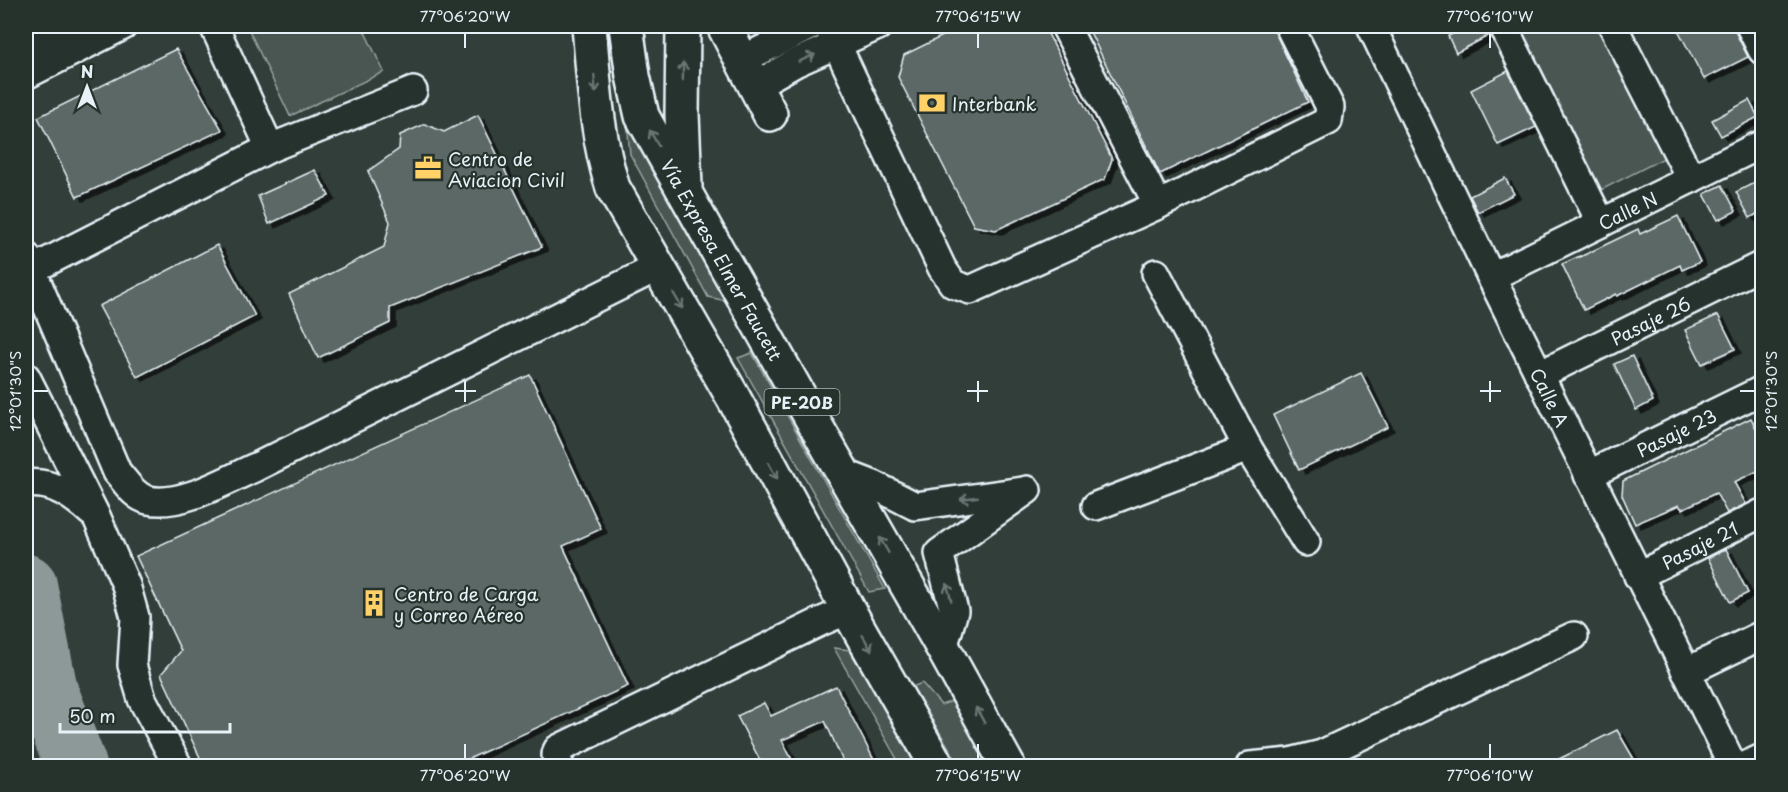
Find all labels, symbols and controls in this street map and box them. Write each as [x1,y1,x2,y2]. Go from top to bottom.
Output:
text: 77°06'20"W [420,4,511,27]
text: 77°06'15"W [935,4,1021,27]
text: 77°06'10"W [1447,4,1534,27]
one-way arrow [797,51,815,63]
north arrow [57,57,117,117]
text: N [81,59,93,83]
one-way arrow [677,61,688,81]
one-way arrow [589,73,600,93]
bank icon: Interbank [917,88,947,118]
place label: Interbank [952,90,1037,117]
one-way arrow [648,130,660,147]
place label: Centro de Aviacion Civil [448,145,565,193]
office icon: Centro de Aviacion Civil [413,153,443,183]
street label: Vía Expresa Elmer Faucett [655,154,790,365]
street label: Calle N [1593,184,1662,236]
street label: Pasaje 26 [1606,289,1695,351]
one-way arrow [672,292,684,309]
text: 12°01'30"S [3,351,26,431]
text: 12°01'30"S [1759,351,1782,431]
street label: Calle A [1524,363,1576,431]
road number: PE-20B [764,389,840,415]
street label: Pasaje 23 [1631,401,1721,463]
one-way arrow [768,462,779,480]
one-way arrow [959,493,979,504]
street label: Pasaje 21 [1657,514,1742,575]
one-way arrow [878,537,890,554]
place label: Centro de Carga y Correo Aéreo [394,580,539,628]
one-way arrow [943,583,954,602]
building icon: Centro de Carga y Correo Aéreo [359,588,389,618]
one-way arrow [862,633,873,651]
scale bar [60,696,230,734]
text: 50 m [69,702,116,729]
one-way arrow [974,707,986,724]
text: 77°06'20"W [420,763,511,786]
text: 77°06'15"W [935,763,1021,786]
text: 77°06'10"W [1447,763,1534,786]

